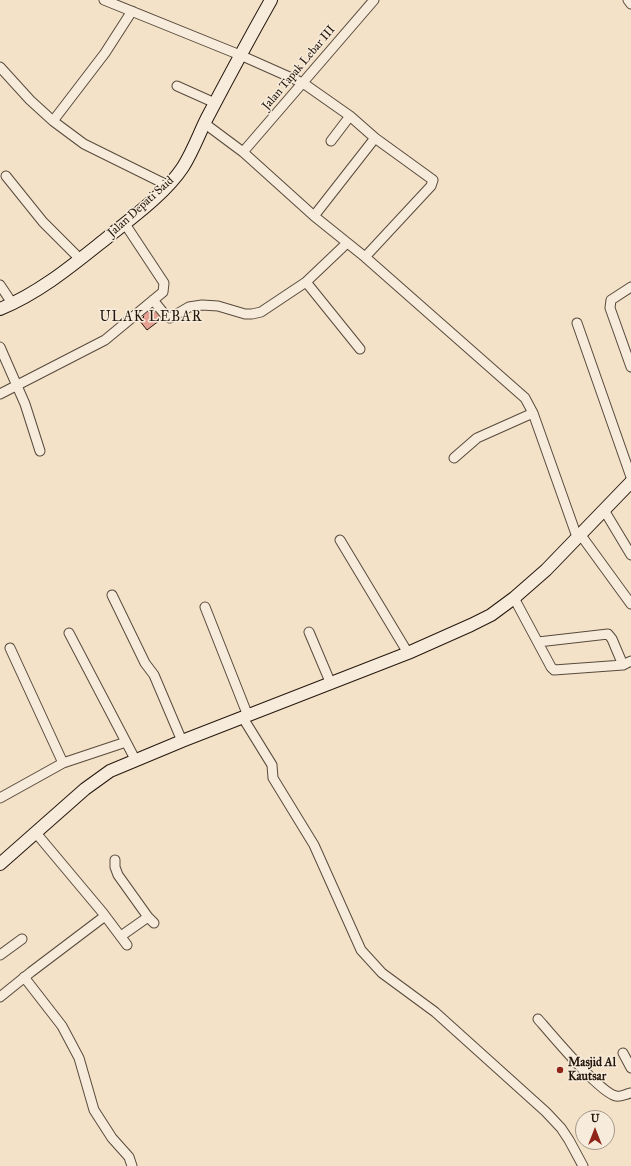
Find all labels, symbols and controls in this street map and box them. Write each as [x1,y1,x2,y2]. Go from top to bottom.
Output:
street label: Jalan Tapak Lebar III [259,23,339,113]
street label: Jalan Depati Said [105,174,177,240]
district label: ULAK LEBAR [99,310,203,326]
place label: Masjid Al Kautsar [568,1056,616,1084]
marker: Masjid Al Kautsar [555,1065,565,1075]
north arrow [575,1110,615,1150]
text: U [591,1112,599,1125]

